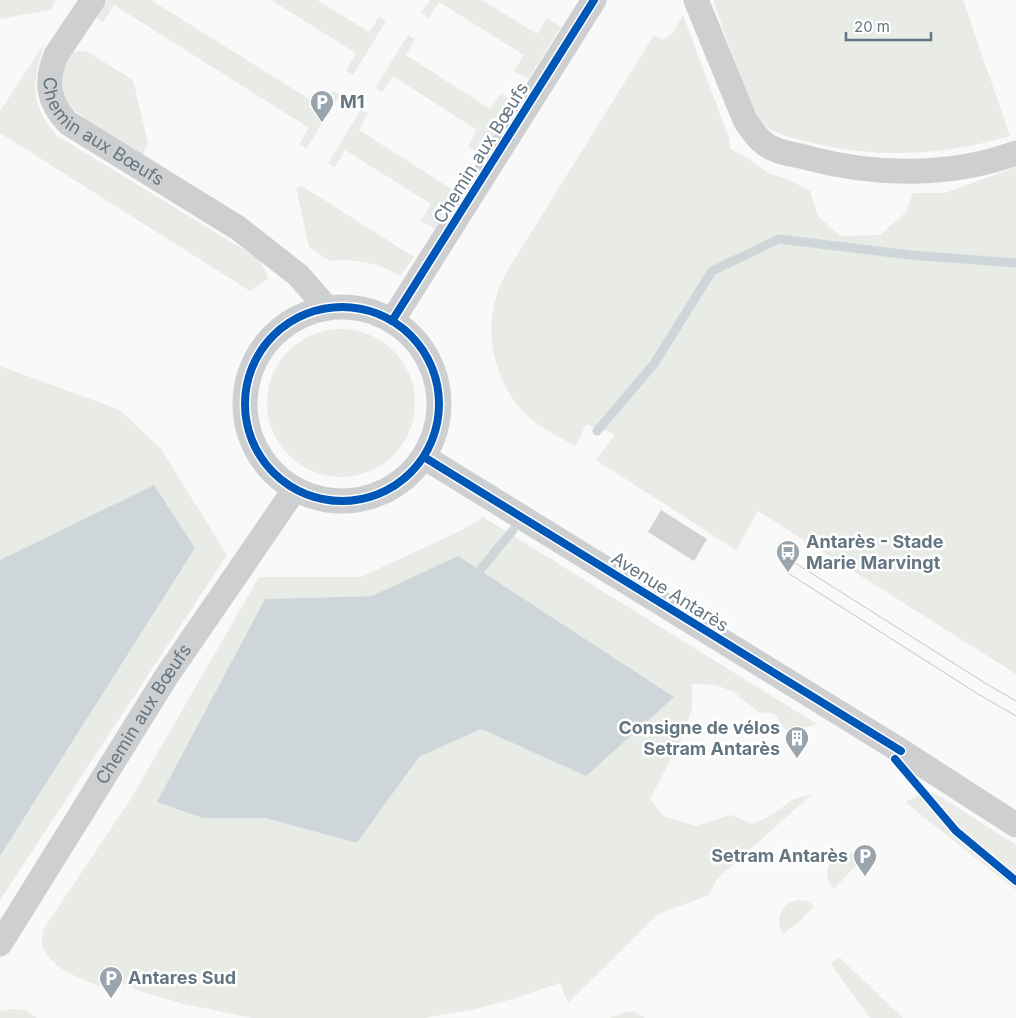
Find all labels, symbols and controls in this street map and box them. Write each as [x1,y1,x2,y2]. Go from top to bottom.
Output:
scale bar [846,10,931,42]
text: 20 m [854,17,890,36]
street label: Chemin aux Bœufs [40,77,168,190]
street label: Chemin aux Bœufs [429,79,532,227]
parking icon: M1 [309,89,335,123]
place label: M1 [340,91,365,112]
place label: Antarès - Stade Marie Marvingt [806,531,944,573]
bus stop icon: Antarès - Stade Marie Marvingt [775,539,801,573]
street label: Avenue Antarès [608,547,733,636]
street label: Chemin aux Bœufs [91,640,196,788]
place label: Consigne de vélos Setram Antarès [618,717,780,759]
building icon: Consigne de vélos Setram Antarès [784,725,810,759]
parking icon: Setram Antarès [852,843,878,877]
place label: Setram Antarès [711,845,848,866]
parking icon: Antares Sud [98,965,124,999]
place label: Antares Sud [128,967,236,988]

